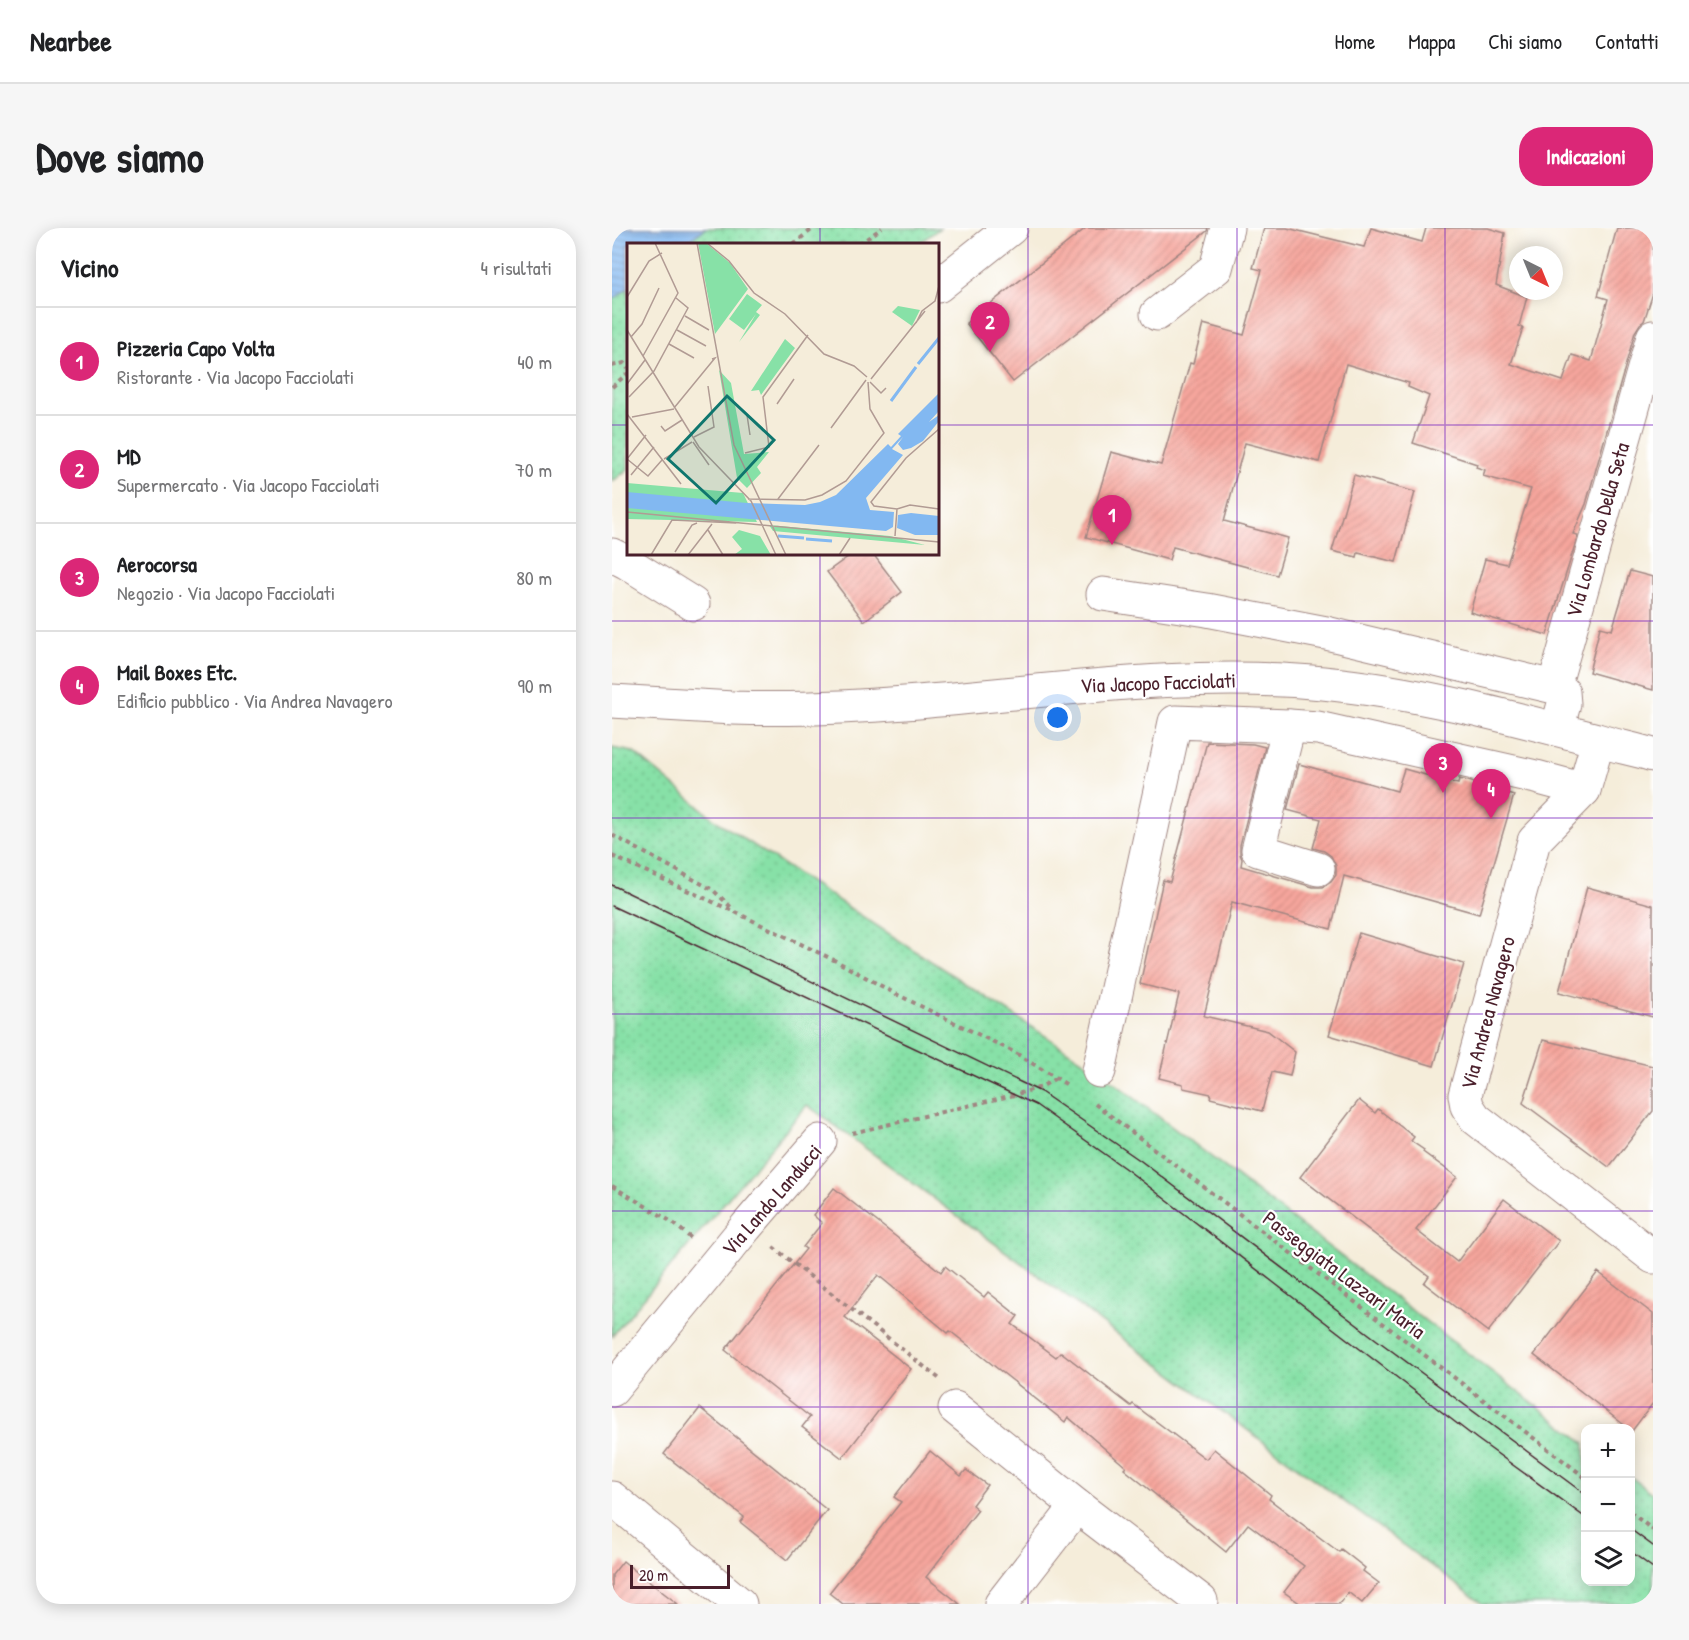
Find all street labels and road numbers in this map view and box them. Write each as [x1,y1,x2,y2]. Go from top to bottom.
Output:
street label: Via Lombardo Della Seta [1559,439,1636,621]
street label: Via Jacopo Facciolati [1080,665,1236,700]
street label: Via Andrea Navagero [1453,933,1522,1093]
street label: Via Lando Landucci [715,1137,828,1262]
street label: Passeggiata Lazzari Maria [1257,1204,1431,1345]

